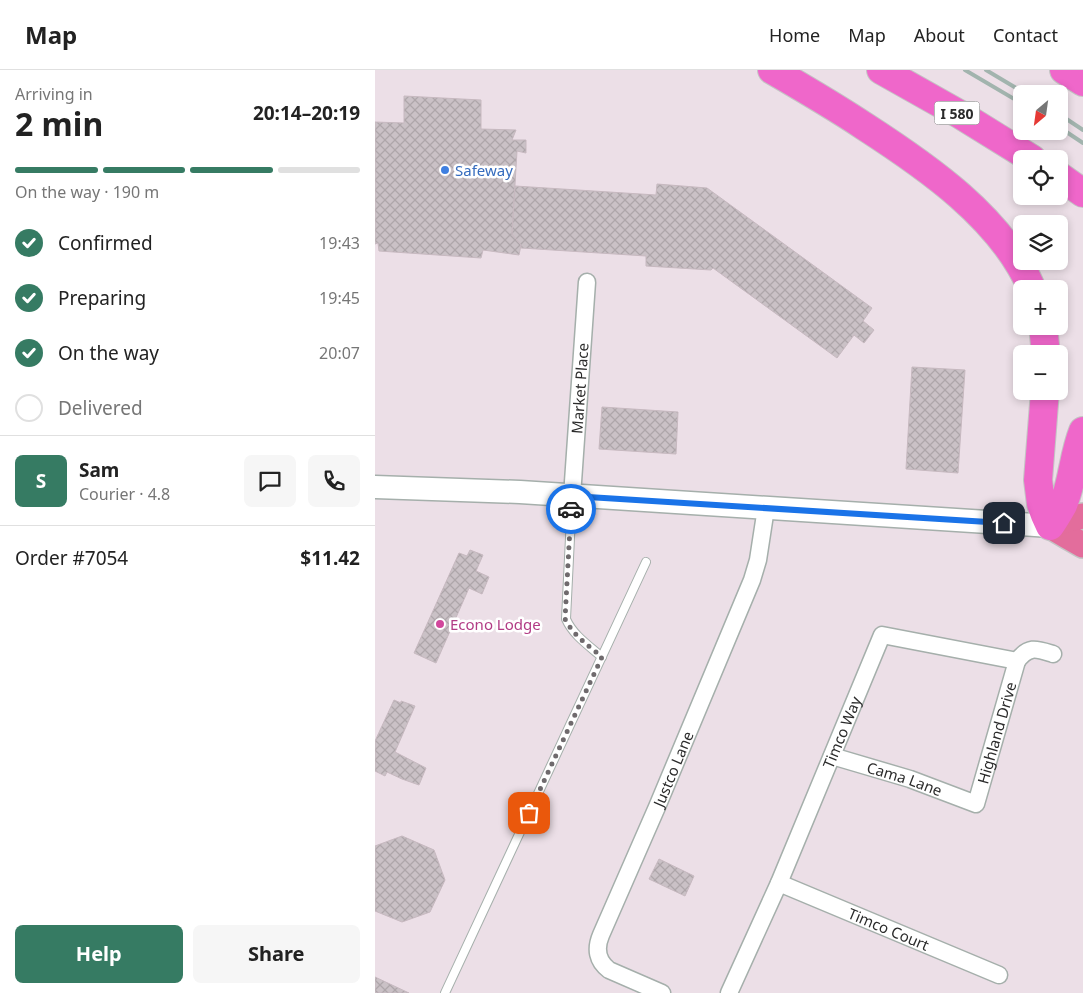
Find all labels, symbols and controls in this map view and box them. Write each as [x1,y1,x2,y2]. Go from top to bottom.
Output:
text: Map [25,18,77,51]
text: Home [769,23,820,47]
text: Map [848,23,886,47]
text: About [914,23,965,47]
text: Contact [993,23,1058,47]
text: Arriving in [15,83,93,105]
north arrow [1013,85,1067,140]
map controls [1013,85,1068,400]
text: 20:14–20:19 [253,100,360,126]
text: 2 min [15,102,103,145]
road number: I 580 [935,102,979,124]
button: locate [1013,150,1068,205]
place label: Safeway [455,160,513,180]
marker: Safeway [439,164,451,176]
text: On the way · 190 m [15,181,159,203]
button: layers [1013,215,1068,270]
icon: check [15,229,43,257]
text: Confirmed [58,230,153,256]
text: 19:43 [319,232,360,254]
button: + [1013,280,1068,335]
icon: check [15,284,43,312]
text: Preparing [58,285,146,311]
text: 19:45 [319,287,360,309]
icon: check [15,339,43,367]
text: On the way [58,340,159,366]
text: 20:07 [319,342,360,364]
street label: Market Place [566,342,593,434]
button: − [1013,345,1068,400]
text: Delivered [58,395,143,421]
button: chat [244,455,296,507]
button: phone [308,455,360,507]
text: Sam [79,457,119,483]
text: S [36,468,46,494]
text: Courier · 4.8 [79,483,170,505]
courier [546,484,596,534]
icon: car [557,495,585,523]
pin [983,502,1025,544]
icon: home [990,509,1018,537]
text: Order #7054 [15,545,128,571]
text: $11.42 [300,545,360,571]
place label: Econo Lodge [450,614,541,634]
marker: Econo Lodge [434,618,446,630]
street label: Highland Drive [972,679,1021,786]
street label: Timco Way [818,693,866,771]
street label: Justco Lane [647,728,698,812]
street label: Cama Lane [865,757,945,800]
pin [508,792,550,834]
icon: bag [515,799,543,827]
street label: Timco Court [845,903,933,955]
button: Help [15,925,183,983]
button: Share [193,925,360,983]

